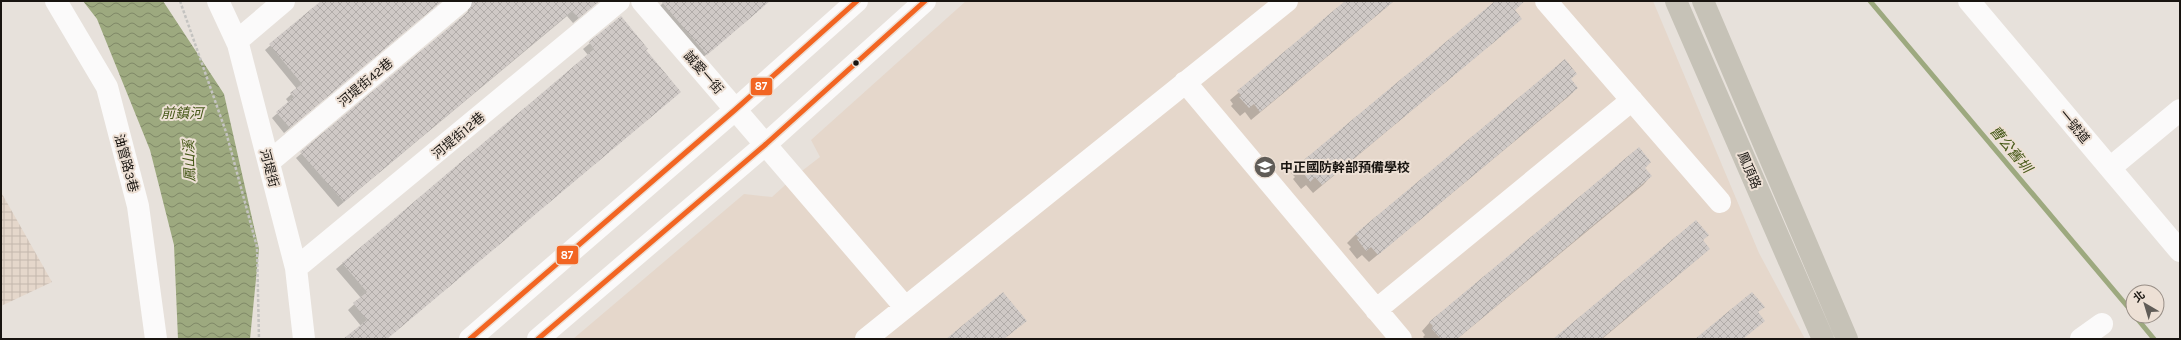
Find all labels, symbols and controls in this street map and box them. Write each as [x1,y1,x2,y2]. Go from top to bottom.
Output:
street label: 誠愛一街 [681,48,726,97]
street label: 河堤街42巷 [335,55,396,110]
unlabelled marker [851,58,861,68]
line badge: 87 [750,77,773,96]
text: 87 [755,80,768,93]
water label: 前鎮河 [161,105,206,122]
street label: 一號道 [2056,107,2093,146]
street label: 河堤街12巷 [429,109,488,162]
water label: 曹公舊圳 [1986,122,2036,178]
street label: 油管路3巷 [112,132,141,194]
water label: 鳳山溪 [180,138,199,182]
street label: 河堤街 [257,147,282,189]
street label: 鳳頂路 [1735,149,1764,191]
school or university icon: 中正國防幹部預備學校 [1252,154,1278,180]
place label: 中正國防幹部預備學校 [1280,160,1410,175]
line badge: 87 [556,245,579,265]
text: 87 [561,249,574,262]
north arrow [2125,284,2165,324]
text: 北 [2131,288,2147,305]

